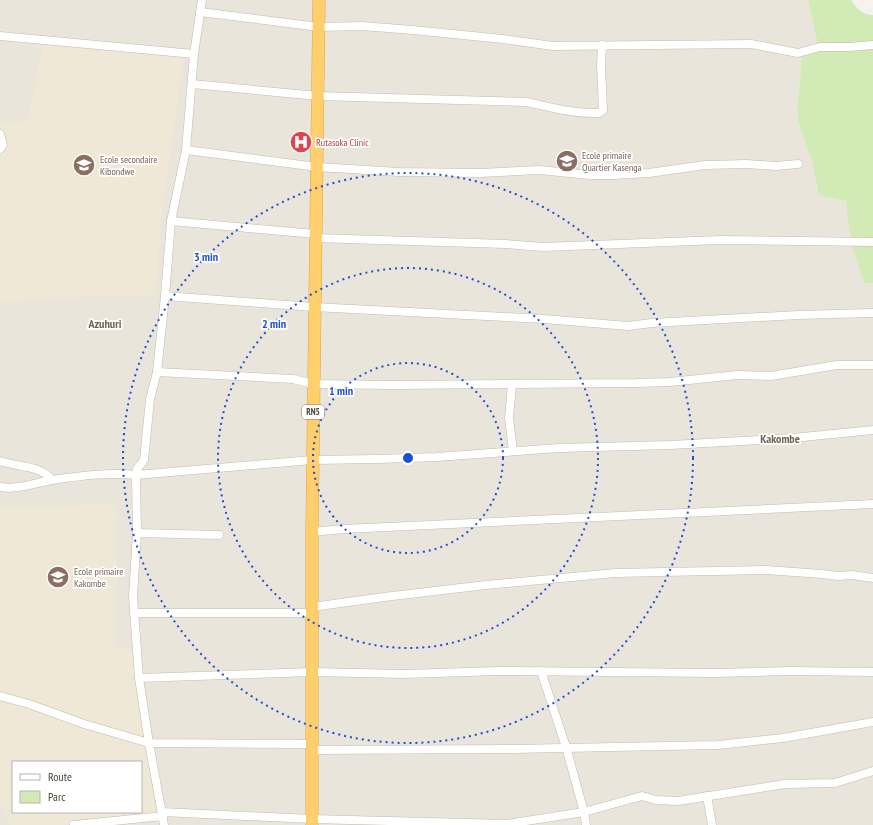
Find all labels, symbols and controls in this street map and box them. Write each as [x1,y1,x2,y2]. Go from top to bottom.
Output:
hospital icon: Rutasoka Clinic [288,129,314,155]
place label: Rutasoka Clinic [316,136,369,149]
school or university icon: Ecole primaire Quartier Kasenga [554,148,580,174]
place label: Ecole primaire Quartier Kasenga [582,149,642,174]
school or university icon: Ecole secondaire Kibondwe [71,152,97,178]
place label: Ecole secondaire Kibondwe [100,153,157,178]
text: 3 min [194,249,218,264]
district label: Azuhuri [88,316,122,331]
text: 2 min [262,316,286,331]
text: 1 min [329,383,353,398]
road number: RN5 [302,405,324,419]
district label: Kakombe [760,431,800,446]
centre of rings [401,451,415,465]
school or university icon: Ecole primaire Kakombe [45,564,71,590]
place label: Ecole primaire Kakombe [74,565,123,590]
legend [12,761,142,813]
text: Route [48,769,72,784]
text: Parc [48,789,66,804]

